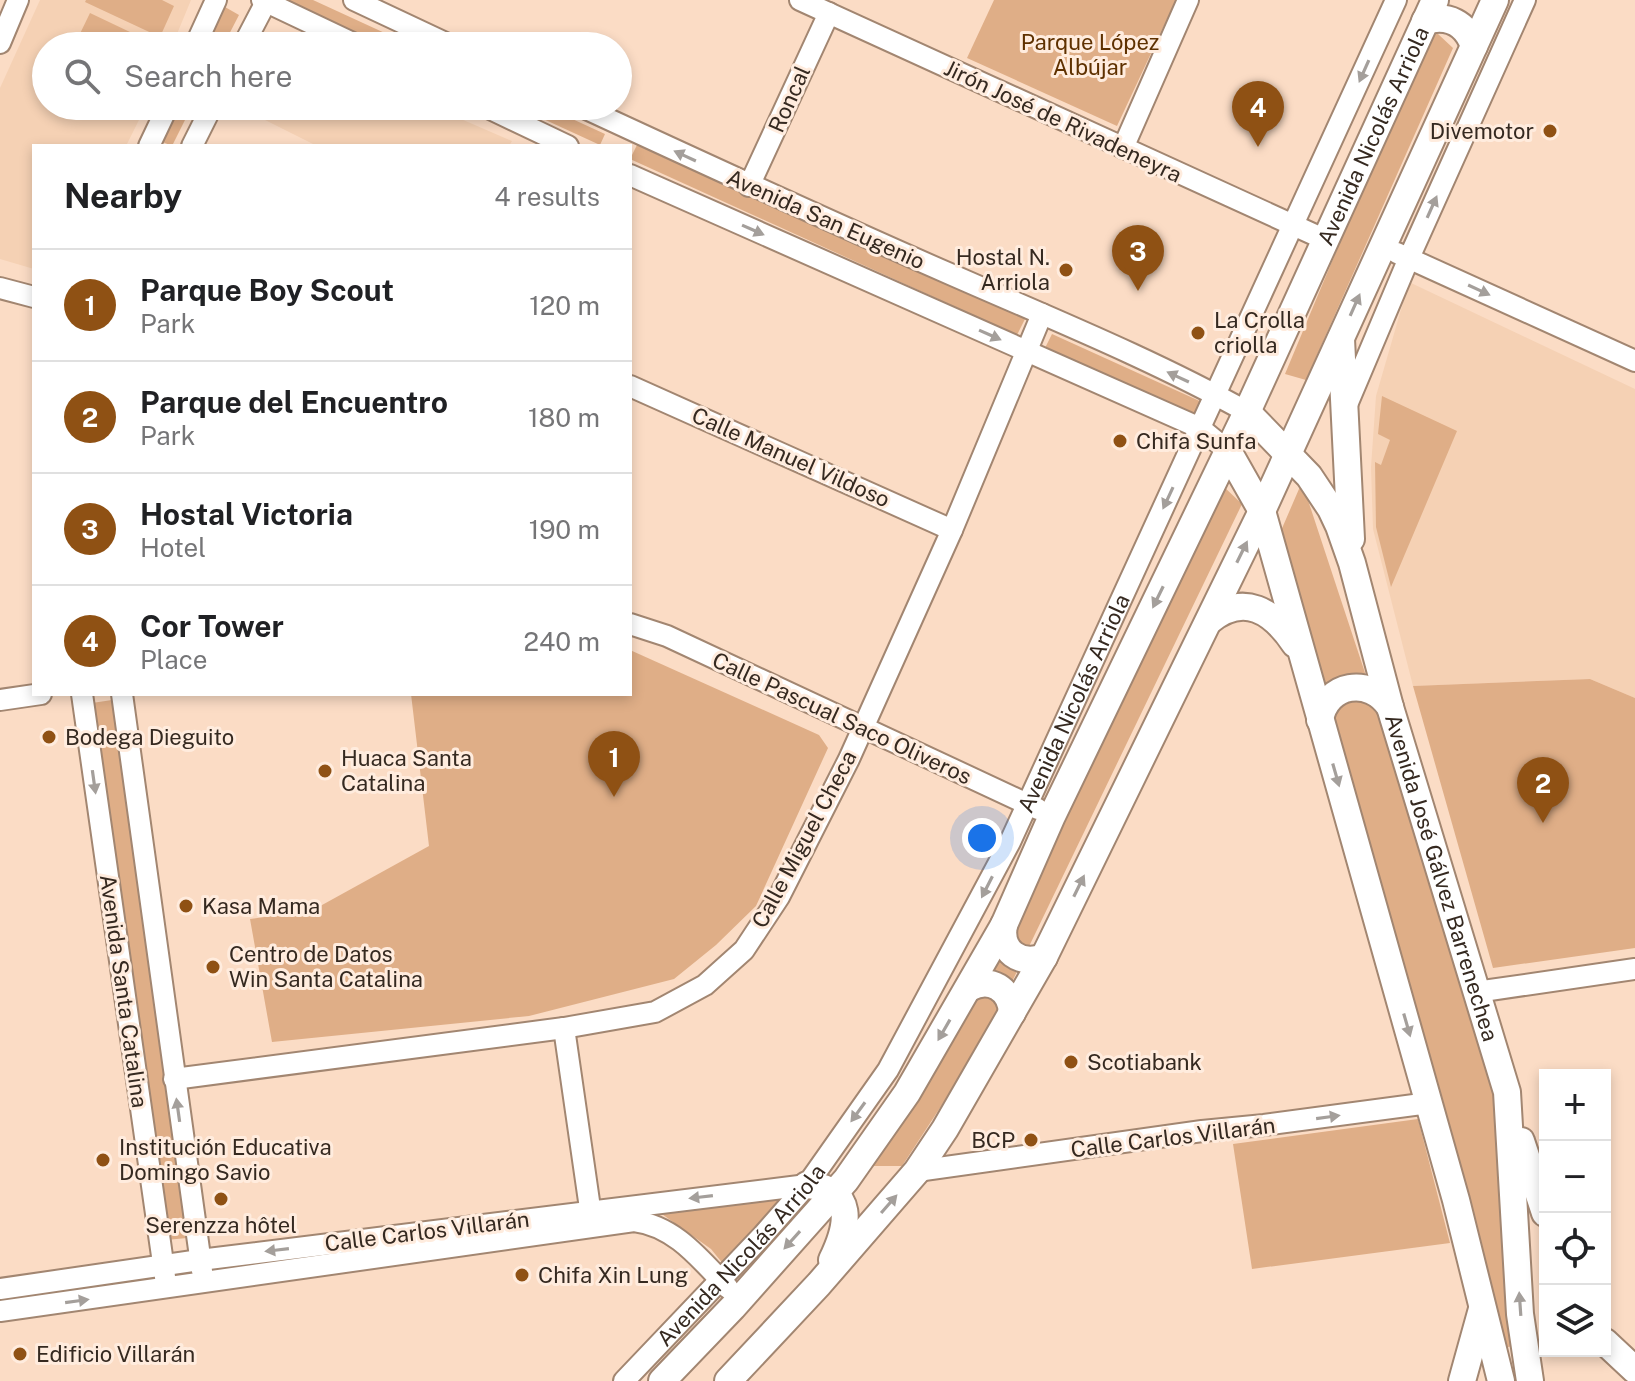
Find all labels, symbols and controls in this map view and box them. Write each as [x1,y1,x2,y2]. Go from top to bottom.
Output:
street label: Avenida Nicolás Arriola [1312,23,1434,249]
park label: Parque López Albújar [1021,29,1159,80]
search box [32,32,632,120]
icon: search [60,54,104,98]
street label: Jirón José de Rivadeneyra [940,54,1186,188]
text: Search here [124,58,292,94]
one-way arrow [1357,59,1371,83]
street label: Roncal [763,62,815,136]
pin: 4 [1232,81,1284,147]
place label: Divemotor [1430,118,1534,144]
marker: Divemotor [1541,122,1559,140]
one-way arrow [673,149,697,163]
street label: Avenida San Eugenio [723,164,929,274]
text: Nearby [64,176,182,216]
text: 4 results [494,181,600,212]
one-way arrow [1425,195,1439,219]
one-way arrow [741,223,764,236]
pin: 3 [1112,225,1164,291]
place label: Hostal N. Arriola [956,244,1050,295]
marker: Hostal N. Arriola [1057,261,1075,279]
text: Parque Boy Scout [140,272,394,308]
one-way arrow [1467,283,1490,297]
text: 1 [84,290,96,321]
text: 120 m [529,290,600,321]
one-way arrow [1349,293,1362,316]
place label: La Crolla criolla [1214,307,1305,358]
text: Park [140,308,195,339]
marker: La Crolla criolla [1189,324,1207,342]
one-way arrow [978,328,1002,342]
one-way arrow [1166,370,1189,384]
text: Parque del Encuentro [140,384,448,420]
text: 2 [82,402,98,433]
text: 180 m [528,402,600,433]
street label: Calle Manuel Vildoso [688,402,894,512]
text: Park [140,420,195,451]
place label: Chifa Sunfa [1136,428,1257,454]
marker: Chifa Sunfa [1111,432,1129,450]
one-way arrow [1161,487,1174,510]
text: Hostal Victoria [140,496,353,532]
text: 3 [81,514,99,545]
text: 190 m [529,514,600,545]
text: Hotel [140,532,206,563]
one-way arrow [1235,540,1249,563]
one-way arrow [1151,585,1165,608]
street label: Avenida Nicolás Arriola [1012,590,1135,817]
text: Cor Tower [140,608,284,644]
text: 4 [81,626,99,657]
text: 240 m [523,626,600,657]
text: Place [140,644,207,675]
street label: Calle Pascual Saco Oliveros [708,646,976,790]
street label: Avenida José Gálvez Barrenechea [1380,711,1504,1044]
place label: Bodega Dieguito [65,724,234,750]
marker: Bodega Dieguito [40,728,58,746]
pin: 1 [588,731,640,797]
place label: Huaca Santa Catalina [341,745,472,796]
street label: Calle Miguel Checa [746,746,862,932]
pin: 2 [1517,757,1569,823]
marker: Huaca Santa Catalina [316,762,334,780]
one-way arrow [1330,763,1343,787]
one-way arrow [88,770,101,795]
your location [962,818,1002,858]
street label: Avenida Santa Catalina [95,872,153,1110]
one-way arrow [1072,874,1085,897]
one-way arrow [981,875,994,898]
place label: Kasa Mama [202,893,320,919]
marker: Kasa Mama [177,897,195,915]
place label: Centro de Datos Win Santa Catalina [229,941,423,992]
marker: Centro de Datos Win Santa Catalina [204,958,222,976]
one-way arrow [1401,1013,1414,1037]
one-way arrow [937,1019,951,1041]
place label: Scotiabank [1087,1049,1202,1075]
marker: Scotiabank [1062,1053,1080,1071]
map controls [1539,1069,1611,1357]
button: + [1539,1069,1611,1141]
one-way arrow [172,1097,185,1122]
one-way arrow [851,1102,867,1122]
one-way arrow [1316,1110,1341,1123]
street label: Calle Carlos Villarán [1069,1112,1277,1162]
place label: BCP [971,1127,1015,1153]
marker: BCP [1022,1131,1040,1149]
place label: Institución Educativa Domingo Savio [119,1134,332,1185]
button: − [1539,1141,1611,1213]
marker: Institución Educativa Domingo Savio [94,1151,112,1169]
street label: Avenida Nicolás Arriola [651,1159,831,1351]
marker: Serenzza hôtel [212,1190,230,1208]
one-way arrow [688,1191,713,1204]
one-way arrow [880,1195,897,1215]
street label: Calle Carlos Villarán [323,1206,531,1256]
place label: Serenzza hôtel [145,1212,297,1238]
button: locate [1539,1213,1611,1285]
one-way arrow [784,1230,801,1250]
one-way arrow [264,1244,289,1257]
place label: Chifa Xin Lung [538,1262,688,1288]
marker: Chifa Xin Lung [513,1266,531,1284]
button: layers [1539,1285,1611,1357]
one-way arrow [1513,1291,1526,1316]
one-way arrow [65,1294,90,1307]
place label: Edificio Villarán [36,1341,195,1367]
marker: Edificio Villarán [11,1345,29,1363]

